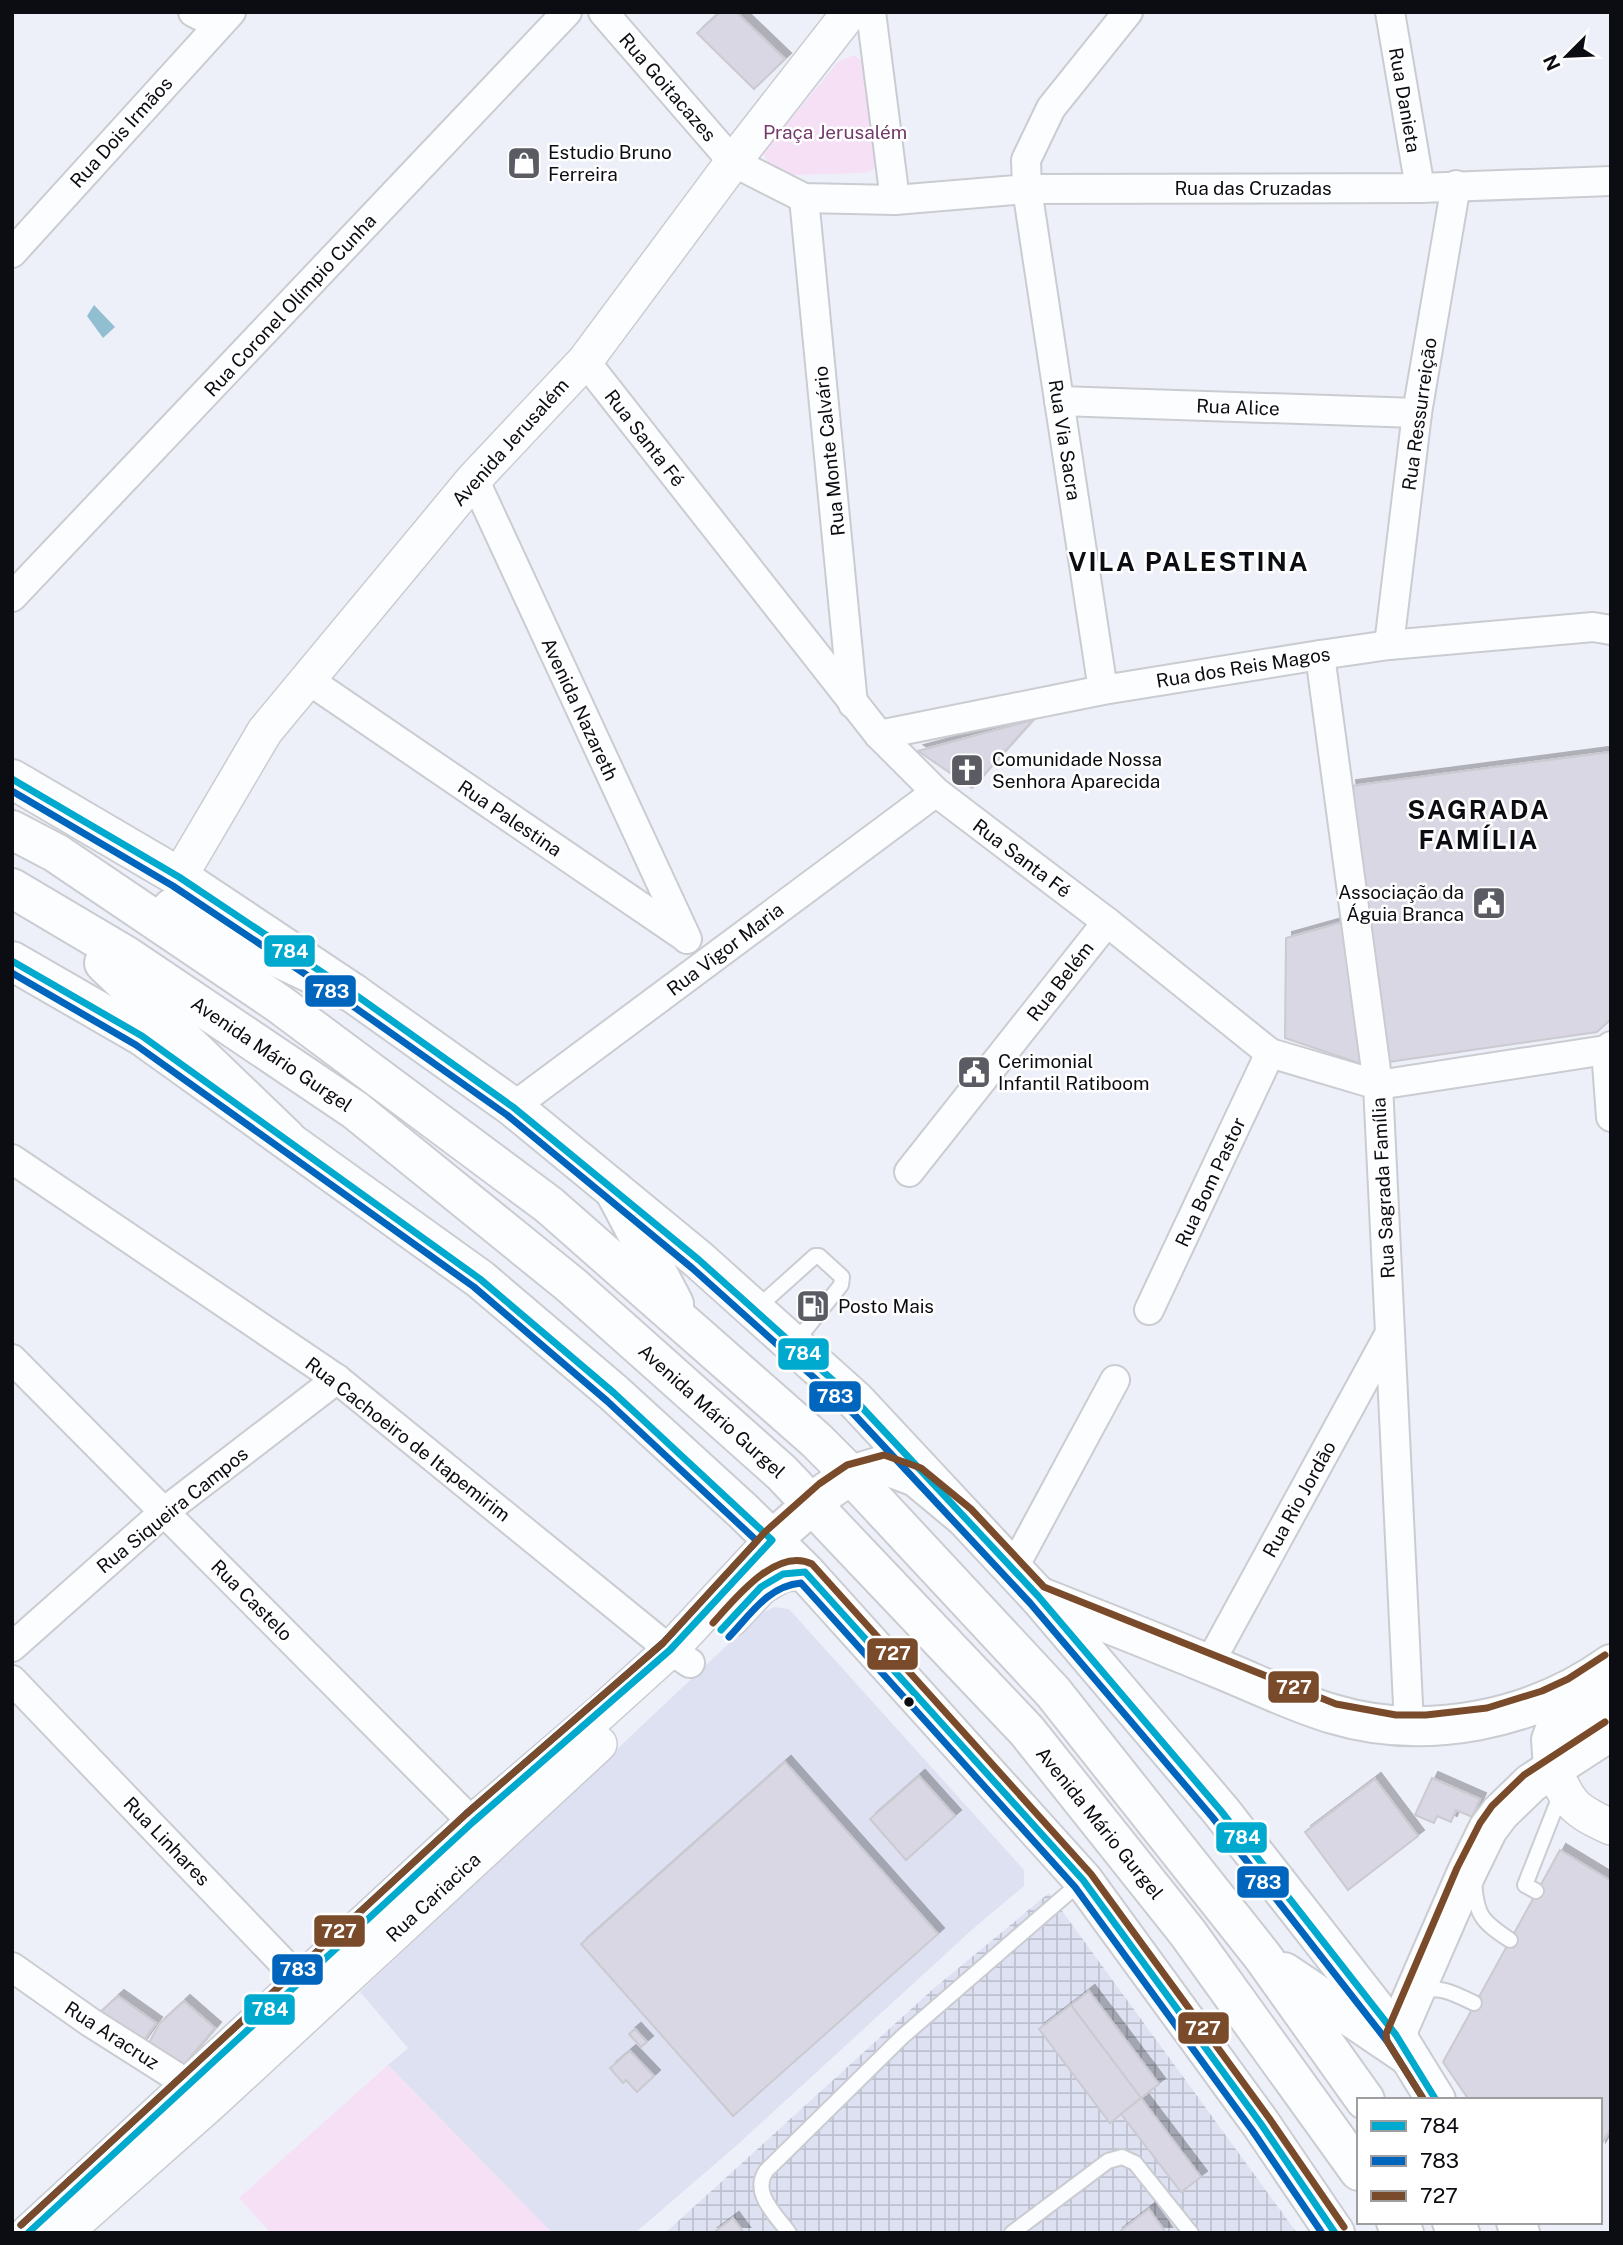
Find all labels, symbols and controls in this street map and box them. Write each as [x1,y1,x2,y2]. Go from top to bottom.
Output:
north arrow [1532,21,1602,91]
street label: Rua Goitacazes [615,28,721,146]
street label: Rua Danieta [1385,46,1425,154]
text: N [1538,52,1565,74]
street label: Rua Dois Irmãos [65,72,177,192]
park label: Praça Jerusalém [763,121,907,143]
place label: Estudio Bruno Ferreira [548,141,672,185]
shop icon: Estudio Bruno Ferreira [505,144,543,182]
street label: Rua das Cruzadas [1174,177,1332,199]
street label: Rua Coronel Olímpio Cunha [200,209,380,401]
street label: Rua Ressurreição [1397,336,1441,492]
street label: Rua Monte Calvário [809,365,849,537]
street label: Avenida Jerusalém [447,374,573,510]
street label: Rua Via Sacra [1045,378,1085,502]
street label: Rua Santa Fé [600,385,690,491]
street label: Rua Alice [1196,395,1280,419]
district label: VILA PALESTINA [1068,546,1310,577]
street label: Avenida Nazareth [537,634,623,784]
street label: Rua dos Reis Magos [1154,642,1332,692]
place label: Comunidade Nossa Senhora Aparecida [992,748,1162,792]
church icon: Comunidade Nossa Senhora Aparecida [948,751,986,789]
street label: Rua Palestina [454,775,566,861]
district label: SAGRADA FAMÍLIA [1407,794,1551,855]
street label: Rua Santa Fé [969,814,1075,902]
place label: Associação da Águia Branca [1338,881,1464,925]
public building icon: Associação da Águia Branca [1470,884,1508,922]
street label: Rua Vigor Maria [662,898,788,1000]
line badge: 784 [263,934,316,968]
street label: Rua Belém [1022,937,1098,1025]
text: 784 [272,940,308,962]
line badge: 783 [304,974,357,1008]
text: 783 [312,980,350,1002]
street label: Avenida Mário Gurgel [187,992,357,1116]
place label: Cerimonial Infantil Ratiboom [998,1050,1150,1094]
public building icon: Cerimonial Infantil Ratiboom [955,1053,993,1091]
street label: Rua Sagrada Família [1367,1097,1399,1279]
street label: Rua Bom Pastor [1170,1114,1250,1250]
fuel station icon: Posto Mais [794,1287,832,1325]
place label: Posto Mais [838,1295,934,1317]
line badge: 784 [777,1337,830,1371]
street label: Avenida Mário Gurgel [634,1339,790,1483]
text: 784 [785,1342,821,1364]
street label: Rua Cachoeiro de Itapemirim [301,1352,515,1526]
line badge: 783 [808,1380,862,1413]
text: 783 [816,1385,854,1407]
street label: Rua Rio Jordão [1258,1437,1340,1561]
street label: Rua Siqueira Campos [92,1442,252,1578]
street label: Rua Castelo [207,1555,297,1645]
line badge: 727 [866,1637,919,1671]
text: 727 [875,1642,911,1664]
line badge: 727 [1267,1670,1320,1704]
text: 727 [1276,1676,1312,1698]
unlabelled marker [902,1695,916,1709]
street label: Avenida Mário Gurgel [1032,1742,1168,1904]
street label: Rua Linhares [119,1792,215,1890]
line badge: 784 [1215,1821,1268,1854]
text: 784 [1224,1826,1260,1848]
street label: Rua Cariacica [381,1848,485,1946]
line badge: 783 [1236,1865,1290,1899]
text: 783 [1244,1871,1282,1893]
line badge: 727 [313,1914,366,1948]
text: 727 [321,1920,357,1942]
line badge: 783 [271,1953,324,1986]
text: 783 [279,1958,317,1980]
line badge: 784 [243,1993,296,2026]
street label: Rua Aracruz [61,1996,163,2074]
text: 784 [252,1998,288,2020]
line badge: 727 [1177,2011,1230,2045]
text: 727 [1185,2017,1221,2039]
legend [1357,2098,1602,2224]
text: 784 [1420,2113,1459,2138]
text: 783 [1420,2148,1459,2173]
text: 727 [1420,2183,1458,2208]

